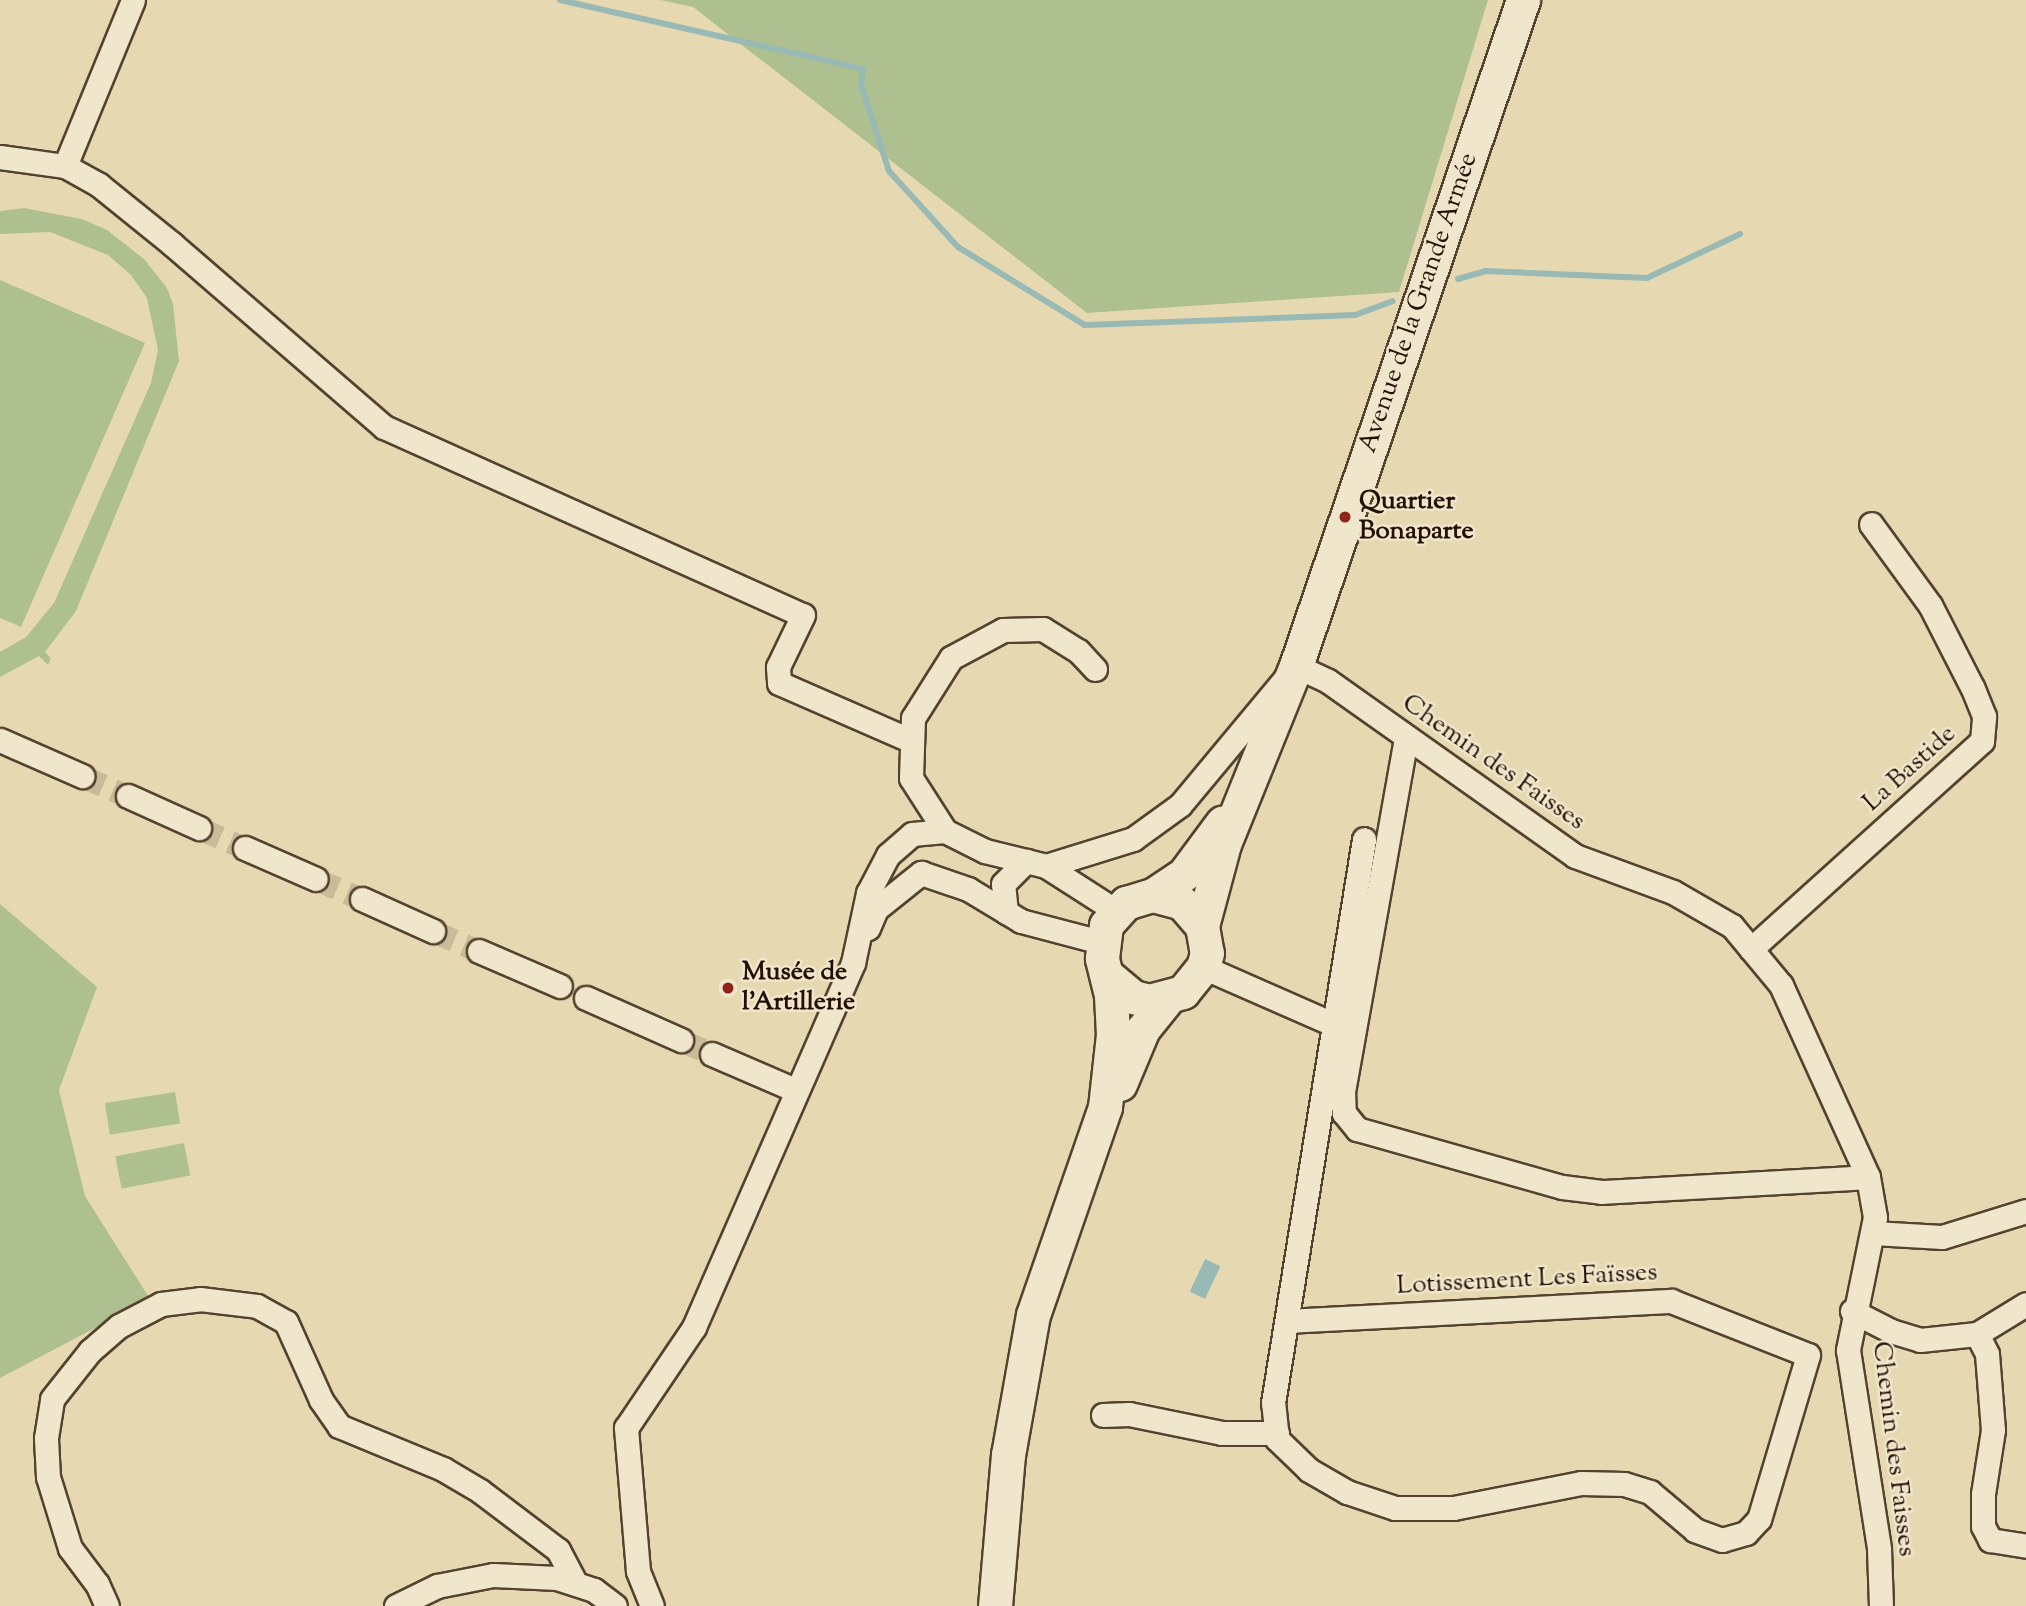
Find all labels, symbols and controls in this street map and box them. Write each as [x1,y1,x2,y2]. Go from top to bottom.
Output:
street label: Avenue de la Grande Armée [1353,149,1485,457]
place label: Quartier Bonaparte [1359,486,1474,548]
marker: Quartier Bonaparte [1337,509,1353,525]
street label: Chemin des Faisses [1395,688,1591,838]
street label: La Bastide [1857,719,1963,819]
place label: Musée de l'Artillerie [742,957,855,1018]
marker: Musée de l'Artillerie [720,980,736,996]
street label: Lotissement Les Faïsses [1396,1258,1658,1302]
street label: Chemin des Faisses [1864,1340,1922,1558]

